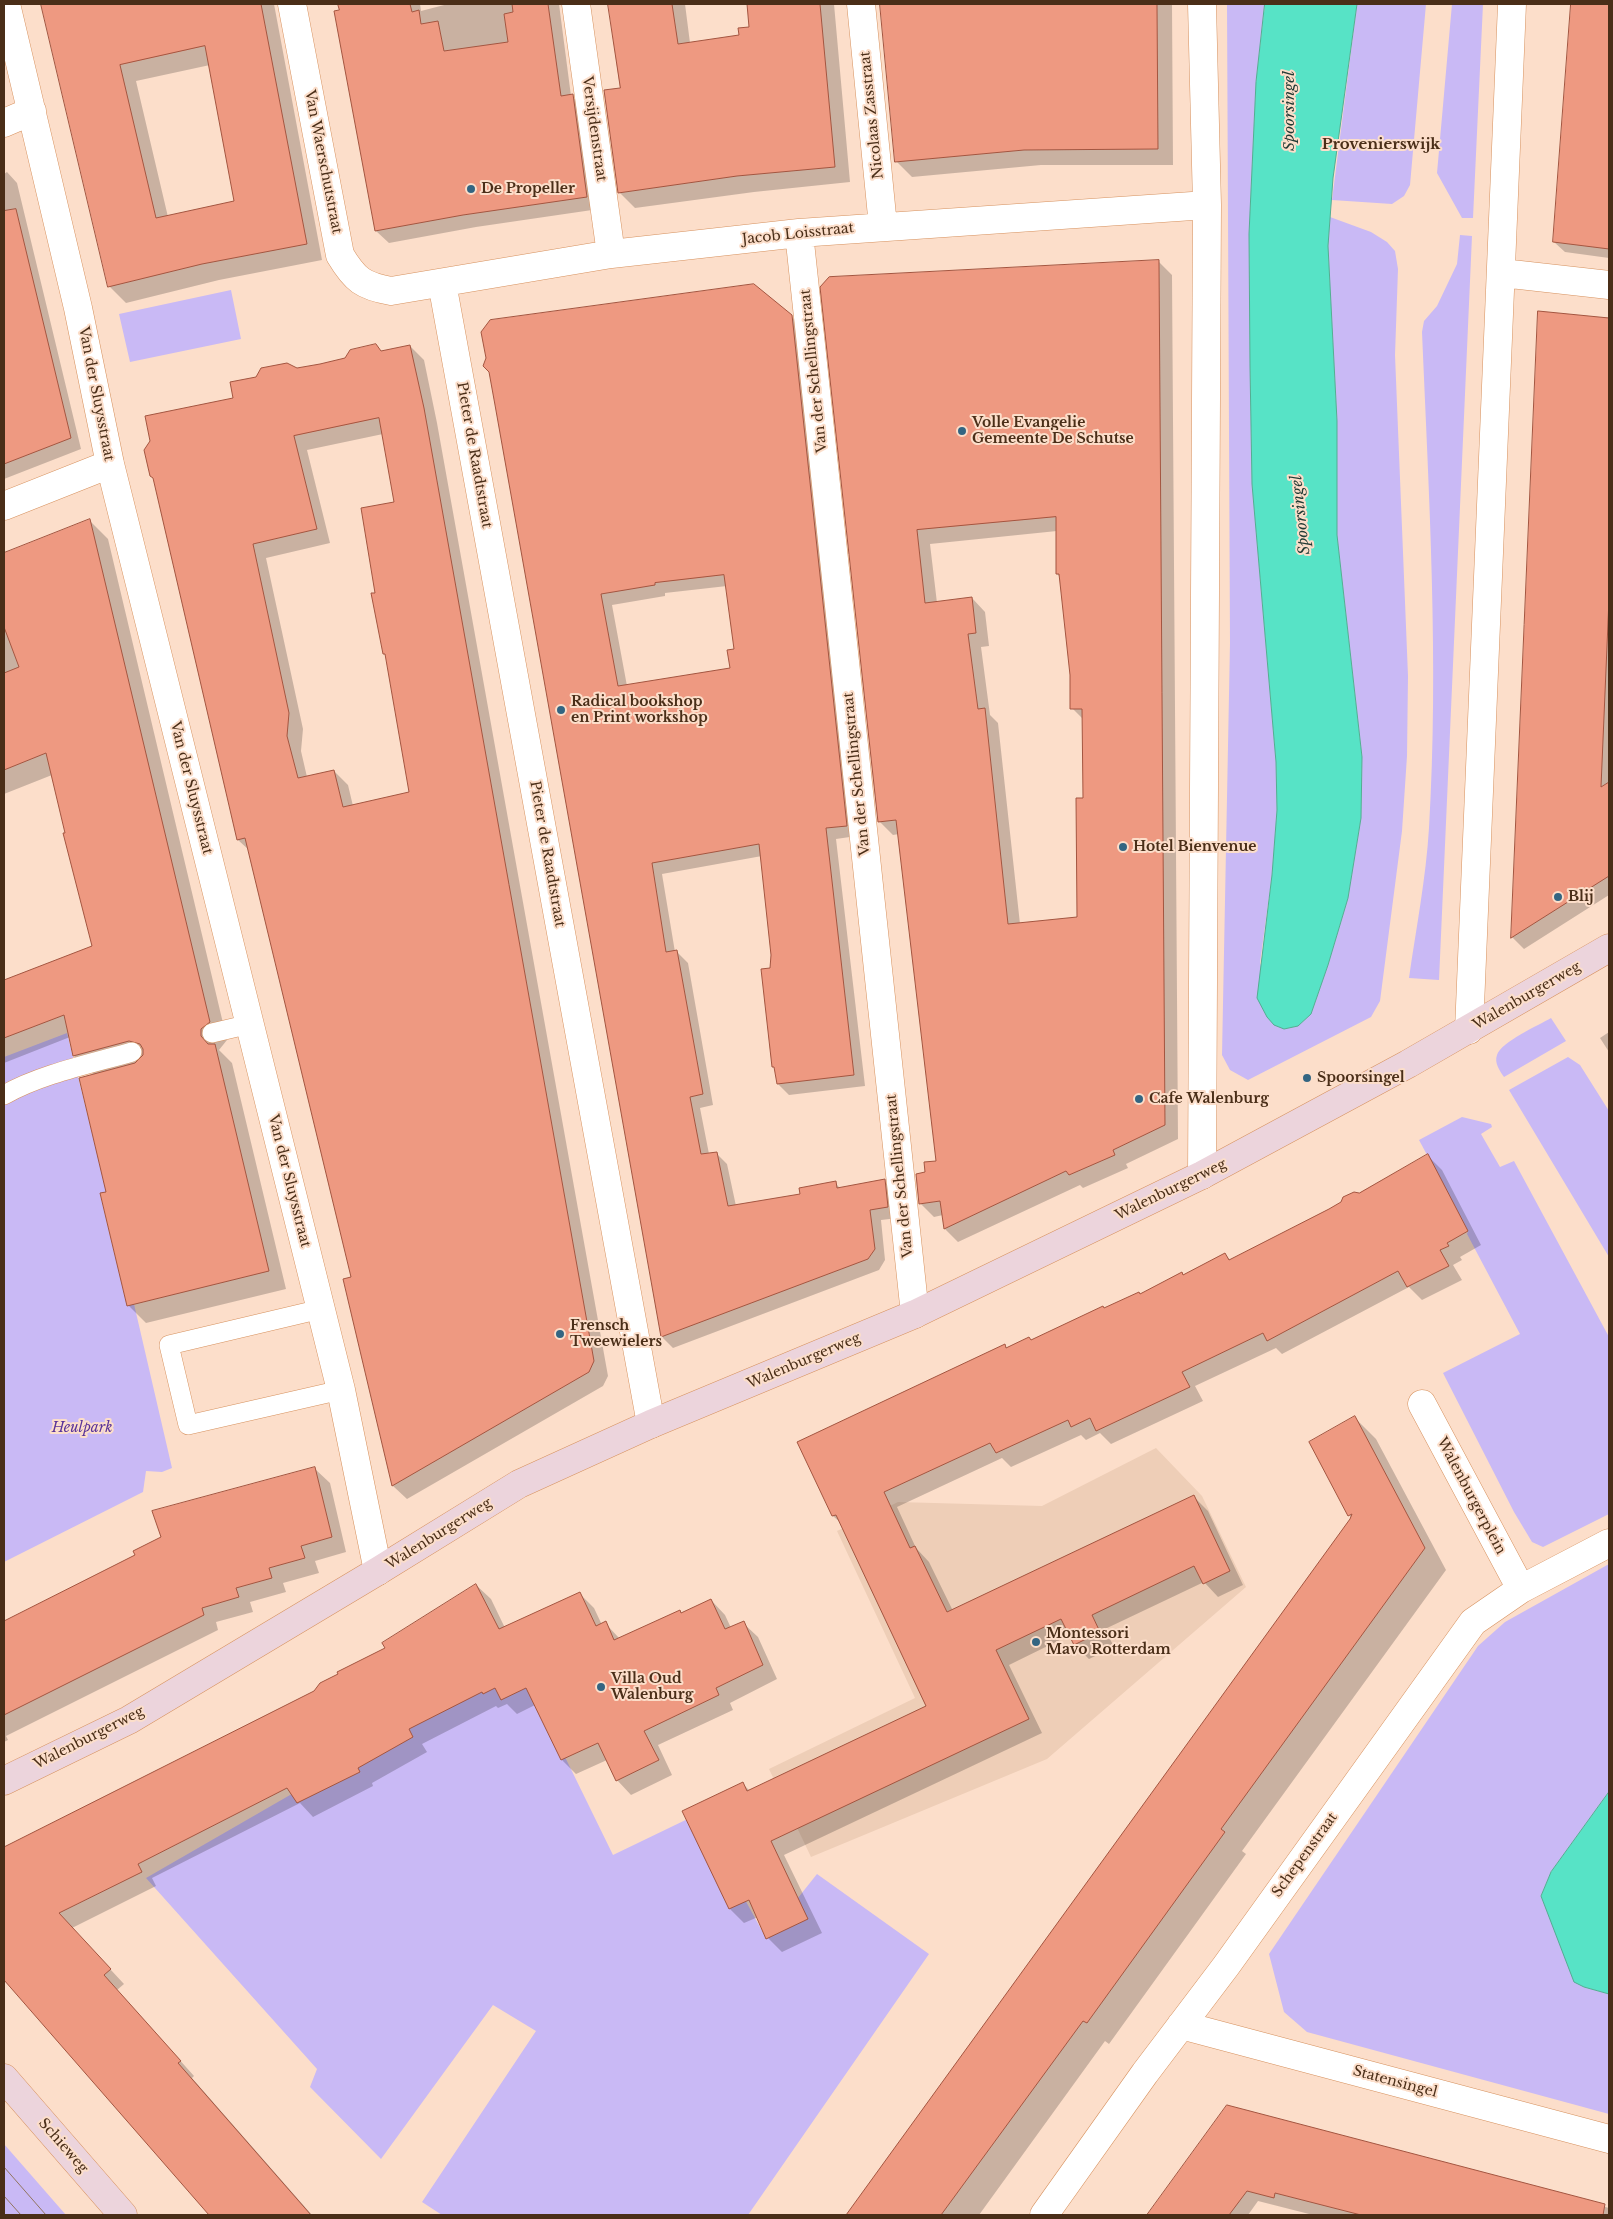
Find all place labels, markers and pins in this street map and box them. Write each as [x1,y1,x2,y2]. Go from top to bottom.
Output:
place label: De Propeller [481,181,575,197]
marker: De Propeller [465,183,477,195]
place label: Volle Evangelie Gemeente De Schutse [972,415,1134,448]
marker: Volle Evangelie Gemeente De Schutse [956,425,968,437]
place label: Radical bookshop en Print workshop [571,694,708,726]
marker: Radical bookshop en Print workshop [555,704,567,716]
place label: Hotel Bienvenue [1133,839,1257,855]
marker: Hotel Bienvenue [1117,841,1129,853]
place label: Blij [1568,889,1594,905]
marker: Blij [1552,891,1564,903]
place label: Spoorsingel [1317,1070,1405,1086]
marker: Spoorsingel [1301,1072,1313,1084]
place label: Cafe Walenburg [1149,1091,1269,1107]
marker: Cafe Walenburg [1133,1093,1145,1105]
place label: Frensch Tweewielers [570,1318,662,1350]
marker: Frensch Tweewielers [554,1328,566,1340]
place label: Montessori Mavo Rotterdam [1046,1626,1171,1658]
marker: Montessori Mavo Rotterdam [1030,1636,1042,1648]
place label: Villa Oud Walenburg [611,1671,693,1704]
marker: Villa Oud Walenburg [595,1681,607,1693]

